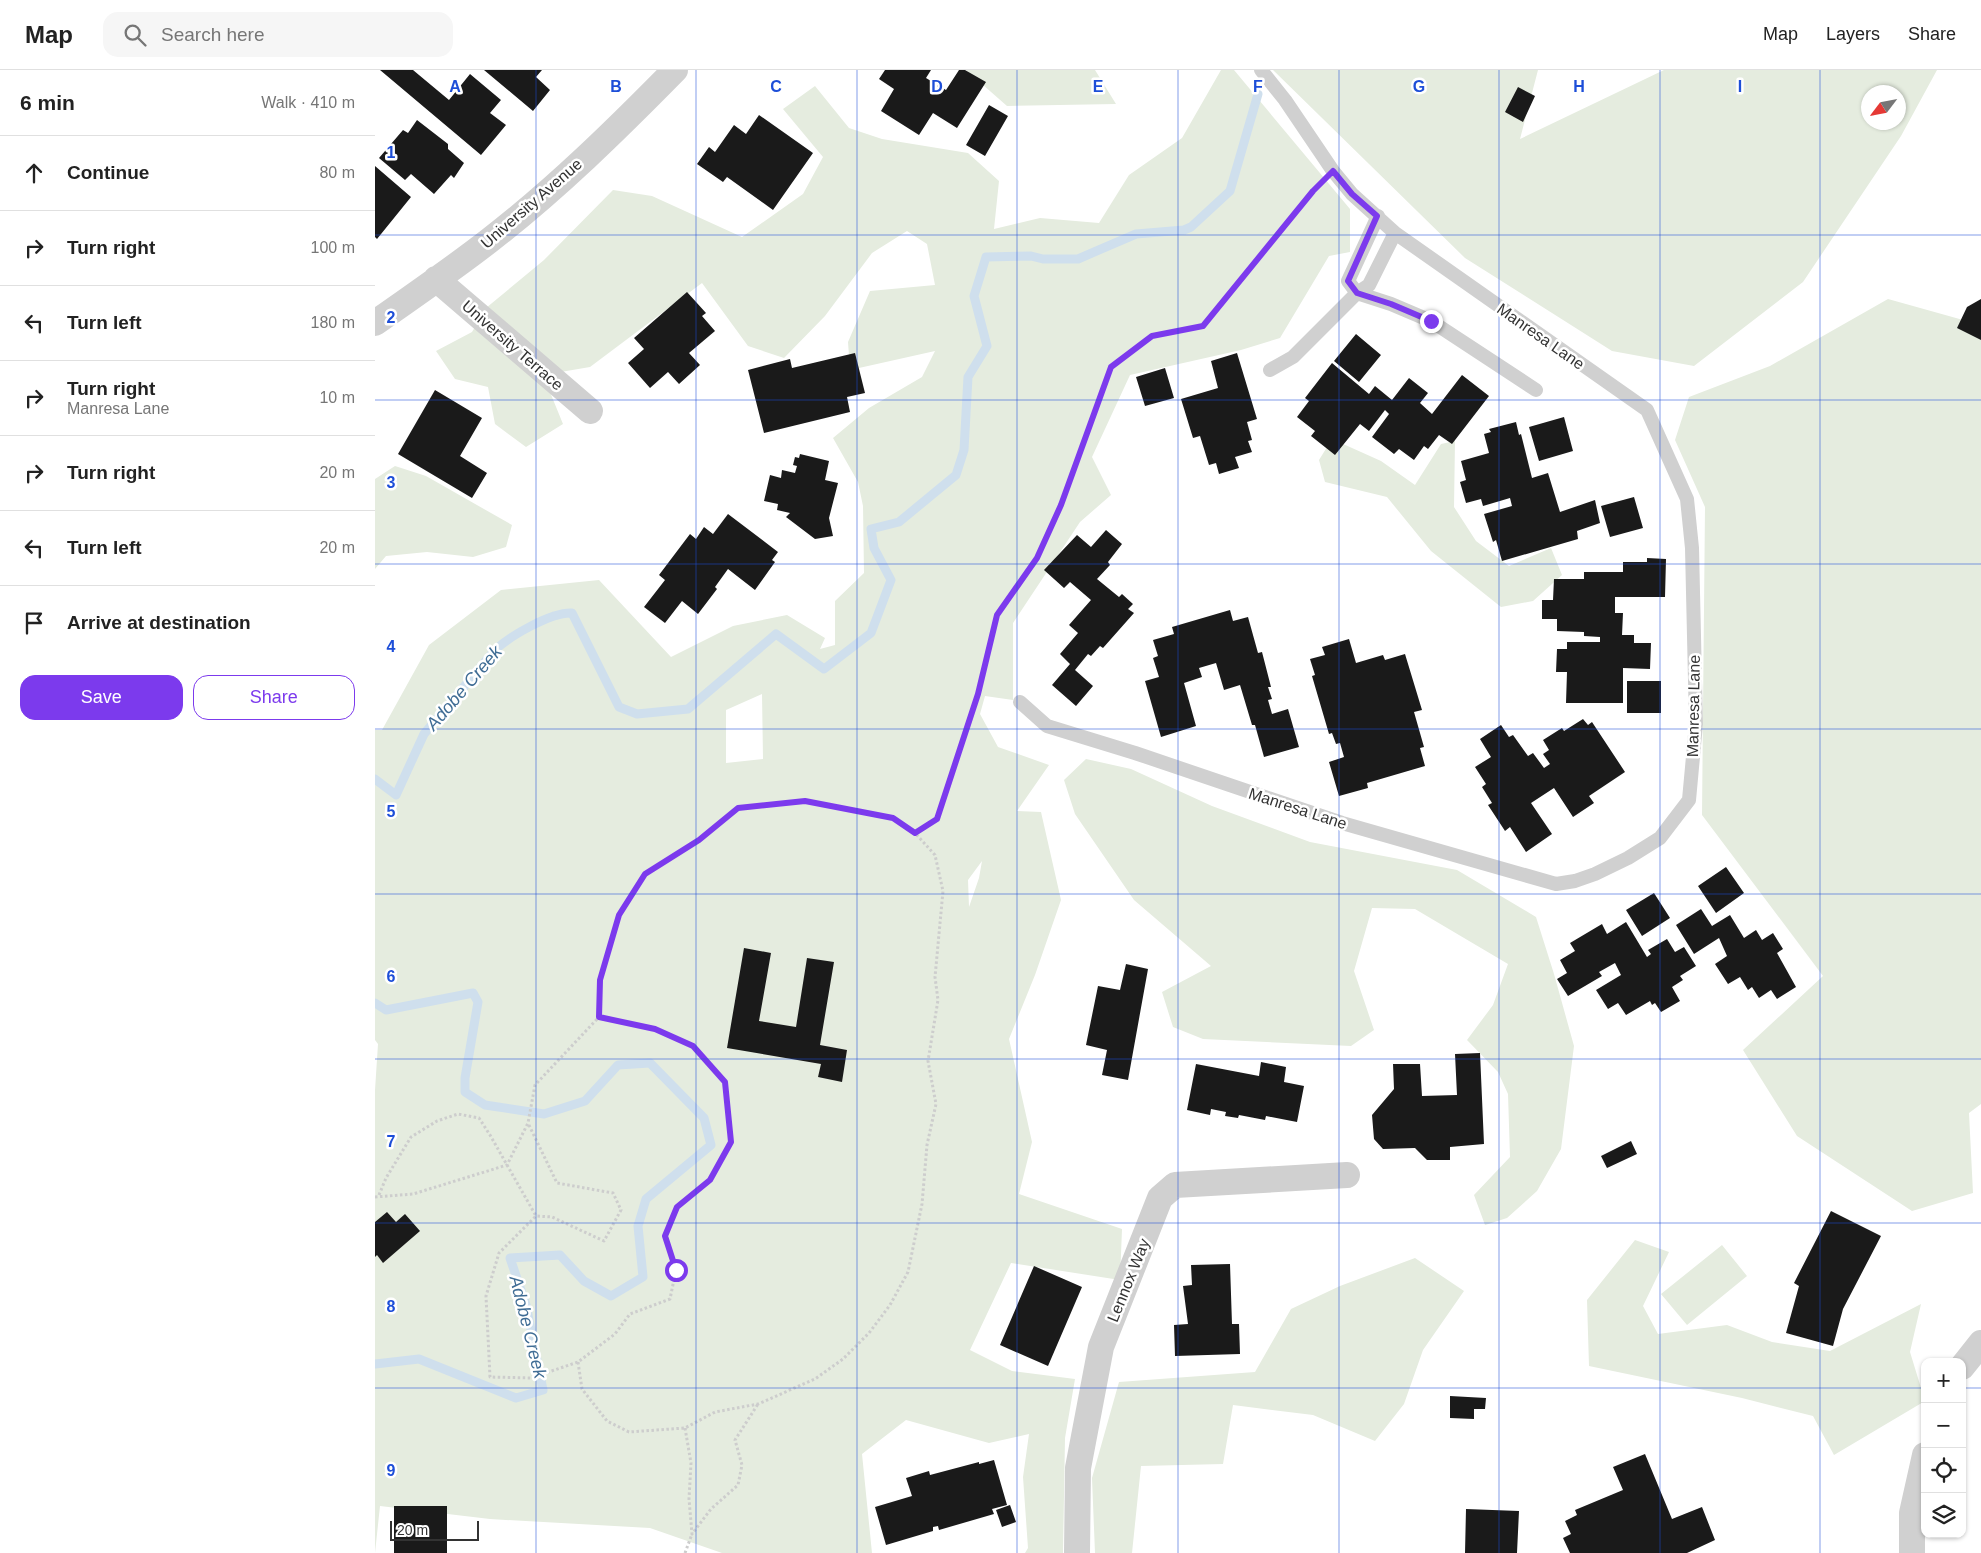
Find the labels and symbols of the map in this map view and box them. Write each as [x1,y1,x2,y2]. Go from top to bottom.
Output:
text: A [449,78,461,95]
text: B [610,78,622,95]
text: C [770,78,782,95]
text: D [931,78,943,95]
text: E [1093,78,1104,95]
text: F [1253,78,1263,95]
text: G [1413,78,1425,95]
text: H [1573,78,1585,95]
text: I [1738,78,1742,95]
north arrow [1861,85,1906,130]
text: 1 [387,144,396,161]
street label: University Avenue [478,155,585,252]
street label: University Terrace [459,297,567,394]
street label: Manresa Lane [1494,300,1588,373]
text: 2 [387,309,396,326]
route end [1420,310,1443,333]
text: 3 [387,474,396,491]
text: 4 [387,638,396,655]
water label: Adobe Creek [421,641,507,735]
street label: Manresa Lane [1684,655,1703,757]
street label: Manresa Lane [1247,785,1349,832]
text: 5 [387,803,396,820]
text: 6 [387,968,396,985]
text: 7 [387,1133,396,1150]
street label: Lennox Way [1104,1236,1153,1324]
route start [665,1259,688,1282]
water label: Adobe Creek [505,1273,551,1381]
text: 8 [387,1298,396,1315]
text: 9 [387,1462,396,1479]
scale bar [390,1518,479,1541]

